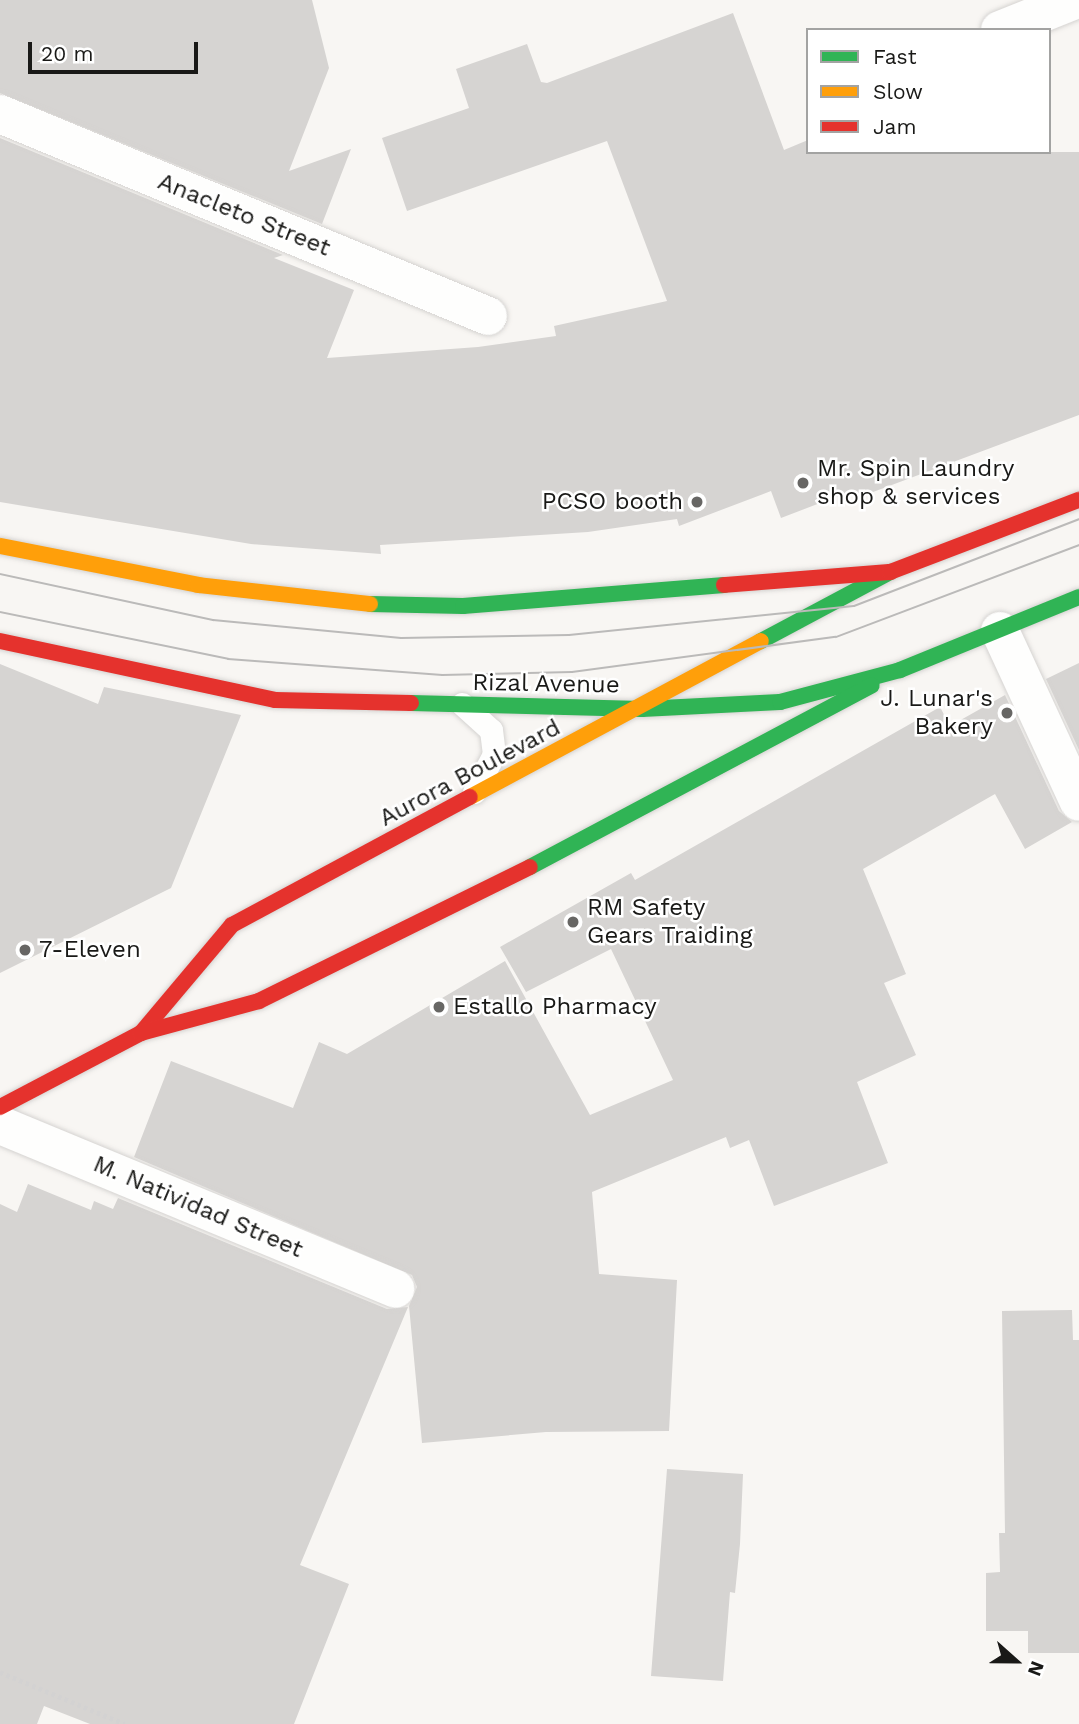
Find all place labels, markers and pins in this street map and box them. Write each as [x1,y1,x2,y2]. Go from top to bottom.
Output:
place label: Mr. Spin Laundry shop & services [817,455,1014,511]
marker: Mr. Spin Laundry shop & services [795,475,811,491]
place label: PCSO booth [542,488,683,516]
marker: PCSO booth [689,494,705,510]
place label: J. Lunar's Bakery [880,685,993,741]
marker: J. Lunar's Bakery [999,705,1015,721]
place label: RM Safety Gears Traiding [587,894,753,950]
marker: RM Safety Gears Traiding [565,914,581,930]
place label: 7-Eleven [39,936,141,964]
marker: 7-Eleven [17,942,33,958]
place label: Estallo Pharmacy [453,993,657,1021]
marker: Estallo Pharmacy [431,999,447,1015]

